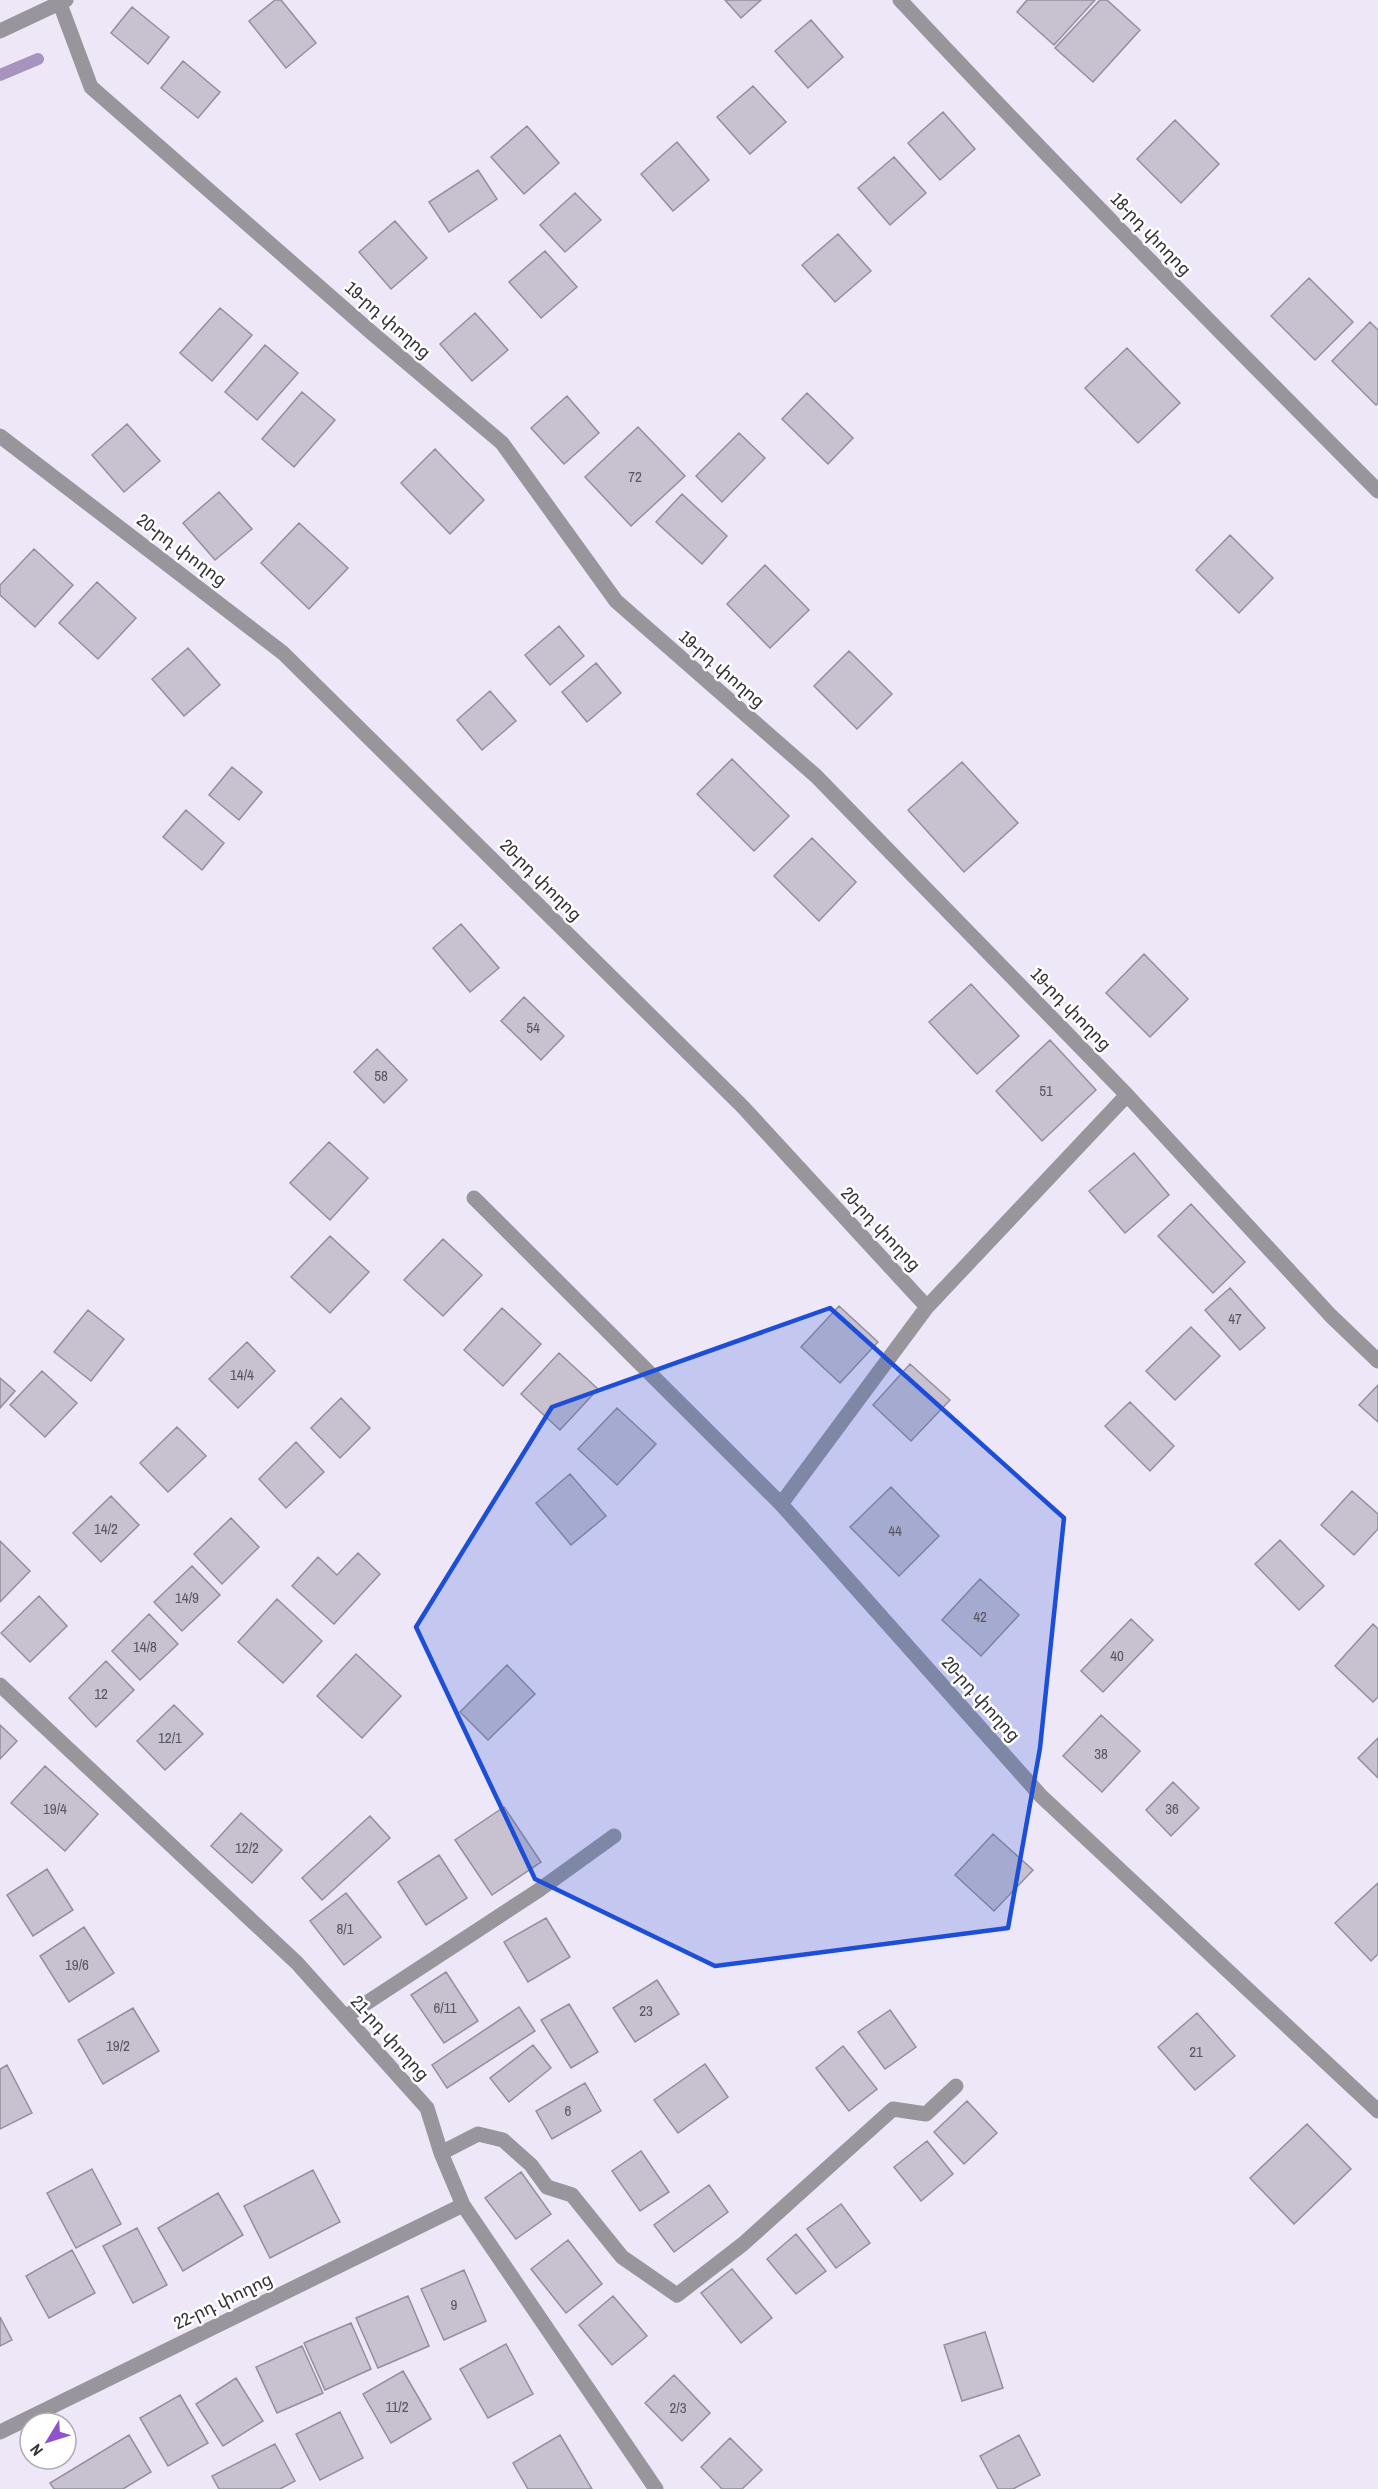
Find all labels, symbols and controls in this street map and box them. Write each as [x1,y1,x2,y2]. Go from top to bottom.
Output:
street label: 18-րդ փողոց [1105,186,1198,281]
street label: 19-րդ փողոց [340,275,437,364]
house number: 72 [628,466,642,487]
street label: 20-րդ փողոց [132,507,233,592]
street label: 19-րդ փողոց [674,624,771,713]
street label: 20-րդ փողոց [495,833,588,926]
street label: 19-րդ փողոց [1025,961,1118,1056]
house number: 54 [526,1017,540,1038]
house number: 58 [374,1065,388,1086]
house number: 51 [1039,1080,1053,1101]
street label: 20-րդ փողոց [836,1181,927,1276]
house number: 47 [1228,1308,1242,1329]
house number: 14/4 [230,1364,254,1385]
house number: 14/2 [94,1518,118,1539]
house number: 44 [888,1520,902,1541]
house number: 14/9 [175,1587,199,1608]
house number: 42 [973,1606,987,1627]
house number: 14/8 [133,1636,157,1657]
house number: 40 [1110,1645,1124,1666]
street label: 20-րդ փողոց [936,1651,1026,1747]
house number: 12 [94,1683,108,1704]
house number: 12/1 [158,1727,182,1748]
house number: 38 [1094,1743,1108,1764]
house number: 19/4 [43,1798,67,1819]
house number: 36 [1165,1798,1179,1819]
house number: 12/2 [235,1837,259,1858]
house number: 8/1 [336,1918,354,1939]
house number: 19/6 [65,1954,89,1975]
street label: 21-րդ փողոց [345,1990,435,2086]
house number: 6/11 [433,1997,457,2018]
house number: 23 [639,2000,653,2021]
house number: 19/2 [106,2035,130,2056]
house number: 21 [1189,2041,1203,2062]
house number: 6 [565,2100,572,2121]
street label: 22-րդ փողոց [169,2266,276,2335]
house number: 9 [451,2294,458,2315]
house number: 11/2 [385,2396,409,2417]
house number: 2/3 [669,2397,687,2418]
north arrow [18,2411,78,2471]
text: N [25,2440,48,2461]

